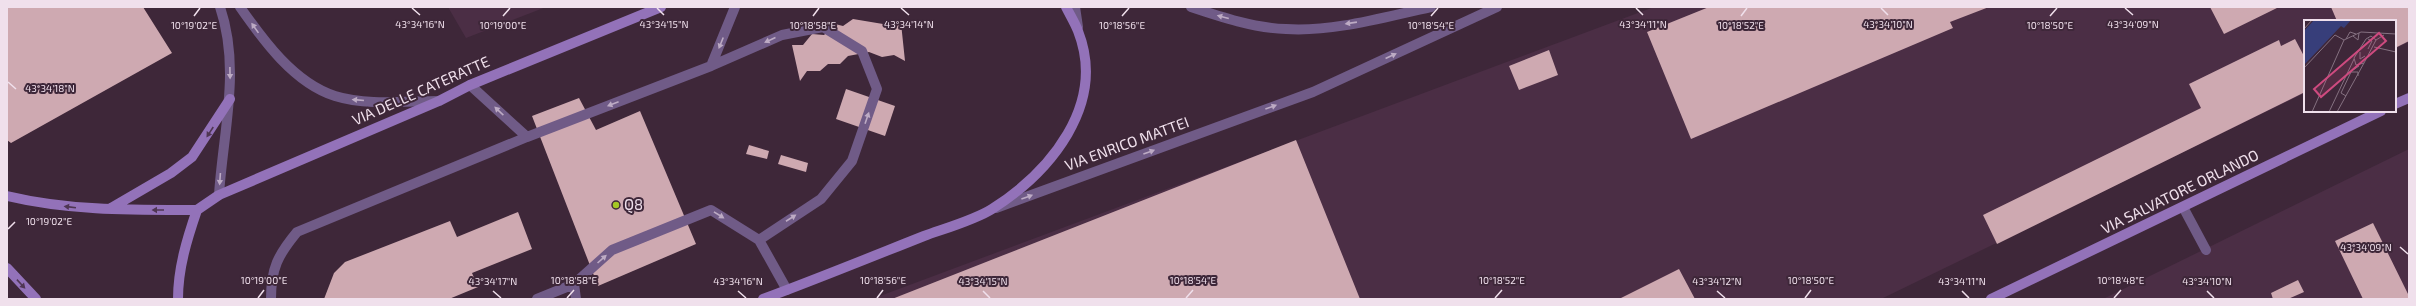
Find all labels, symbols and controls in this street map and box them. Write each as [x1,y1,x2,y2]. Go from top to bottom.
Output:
one-way arrow [1217,13,1229,19]
text: 43°34'16"N [395,18,445,30]
text: 43°34'15"N [639,18,689,30]
text: 43°34'14"N [884,18,934,30]
text: 43°34'11"N [1619,18,1667,30]
text: 43°34'10"N [1863,18,1913,30]
text: 43°34'09"N [2107,18,2159,30]
text: 10°19'02"E [171,19,218,31]
text: 10°19'00"E [480,19,527,31]
text: 10°18'58"E [790,19,837,31]
text: 10°18'56"E [1099,19,1145,31]
text: 10°18'54"E [1408,19,1455,31]
text: 10°18'52"E [1718,19,1764,31]
text: 10°18'50"E [2027,19,2074,31]
one-way arrow [1345,20,1357,26]
inset map [2304,20,2396,112]
one-way arrow [251,23,259,33]
one-way arrow [764,37,775,43]
one-way arrow [717,38,723,50]
street label: VIA DELLE CATERATTE [349,52,492,129]
one-way arrow [1385,53,1396,59]
one-way arrow [227,67,233,80]
text: 43°34'18"N [25,82,75,94]
one-way arrow [352,96,364,103]
one-way arrow [607,101,619,107]
one-way arrow [1266,104,1278,110]
one-way arrow [494,107,504,116]
one-way arrow [864,112,870,124]
street label: VIA ENRICO MATTEI [1062,112,1191,174]
one-way arrow [206,126,213,138]
street label: VIA SALVATORE ORLANDO [2098,145,2261,237]
one-way arrow [1144,148,1156,154]
one-way arrow [216,173,223,185]
one-way arrow [1022,193,1034,199]
place label: Q8 [624,195,643,214]
marker: Q8 [611,200,621,210]
one-way arrow [64,204,76,211]
one-way arrow [151,207,164,213]
one-way arrow [714,211,724,219]
one-way arrow [786,214,797,222]
text: 10°19'02"E [26,215,73,227]
text: 43°34'09"N [2340,241,2392,253]
one-way arrow [597,254,607,263]
text: 10°19'00"E [241,274,288,286]
text: 10°18'58"E [551,274,598,286]
text: 10°18'56"E [860,274,906,286]
text: 10°18'54"E [1170,274,1217,286]
text: 10°18'52"E [1479,274,1525,286]
text: 10°18'50"E [1788,274,1835,286]
text: 10°18'48"E [2098,274,2145,286]
text: 43°34'17"N [469,275,517,287]
text: 43°34'16"N [713,275,763,287]
text: 43°34'15"N [958,275,1008,287]
text: 43°34'12"N [1692,275,1742,287]
text: 43°34'11"N [1938,275,1986,287]
text: 43°34'10"N [2182,275,2232,287]
one-way arrow [17,278,26,289]

